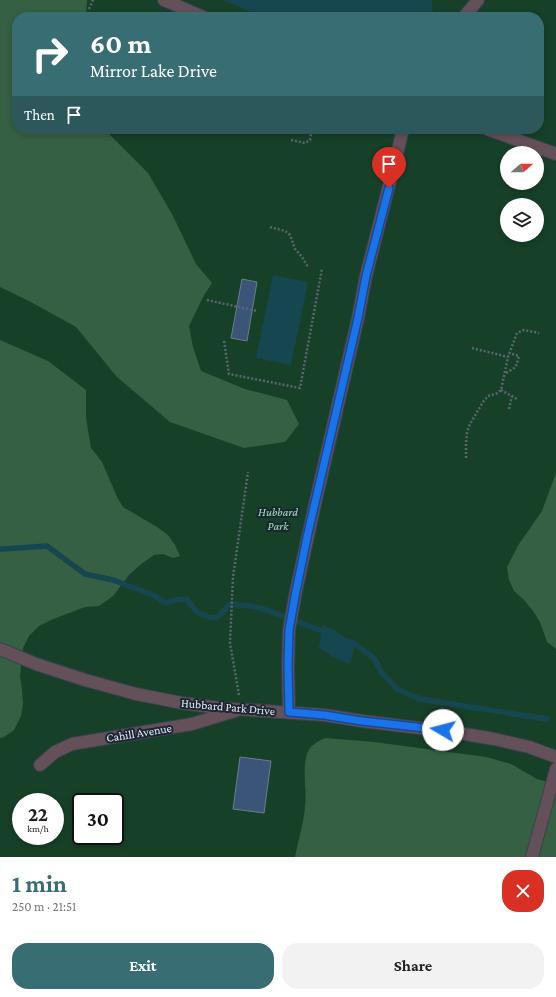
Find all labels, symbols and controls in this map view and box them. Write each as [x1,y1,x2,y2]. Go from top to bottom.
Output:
icon: right [24,28,76,80]
text: 60 m [90,28,151,59]
text: Mirror Lake Drive [90,61,217,81]
icon: arrive [63,104,85,126]
text: Then [24,107,55,123]
north arrow [500,146,544,190]
map controls [500,146,544,242]
pin [372,147,406,188]
icon: arrive [378,153,400,175]
button: layers [500,198,544,242]
park label: Hubbard Park [258,505,298,533]
street label: Hubbard Park Drive [180,696,276,718]
position arrow [422,709,464,751]
street label: Cahill Avenue [105,721,173,745]
speed limit sign: 30 [72,793,124,845]
text: 22 [28,803,48,825]
text: km/h [27,823,49,834]
text: 1 min [12,870,67,897]
button: close [502,870,544,912]
text: 250 m · 21:51 [12,899,76,914]
button: Exit [12,943,274,989]
button: Share [282,943,544,989]

